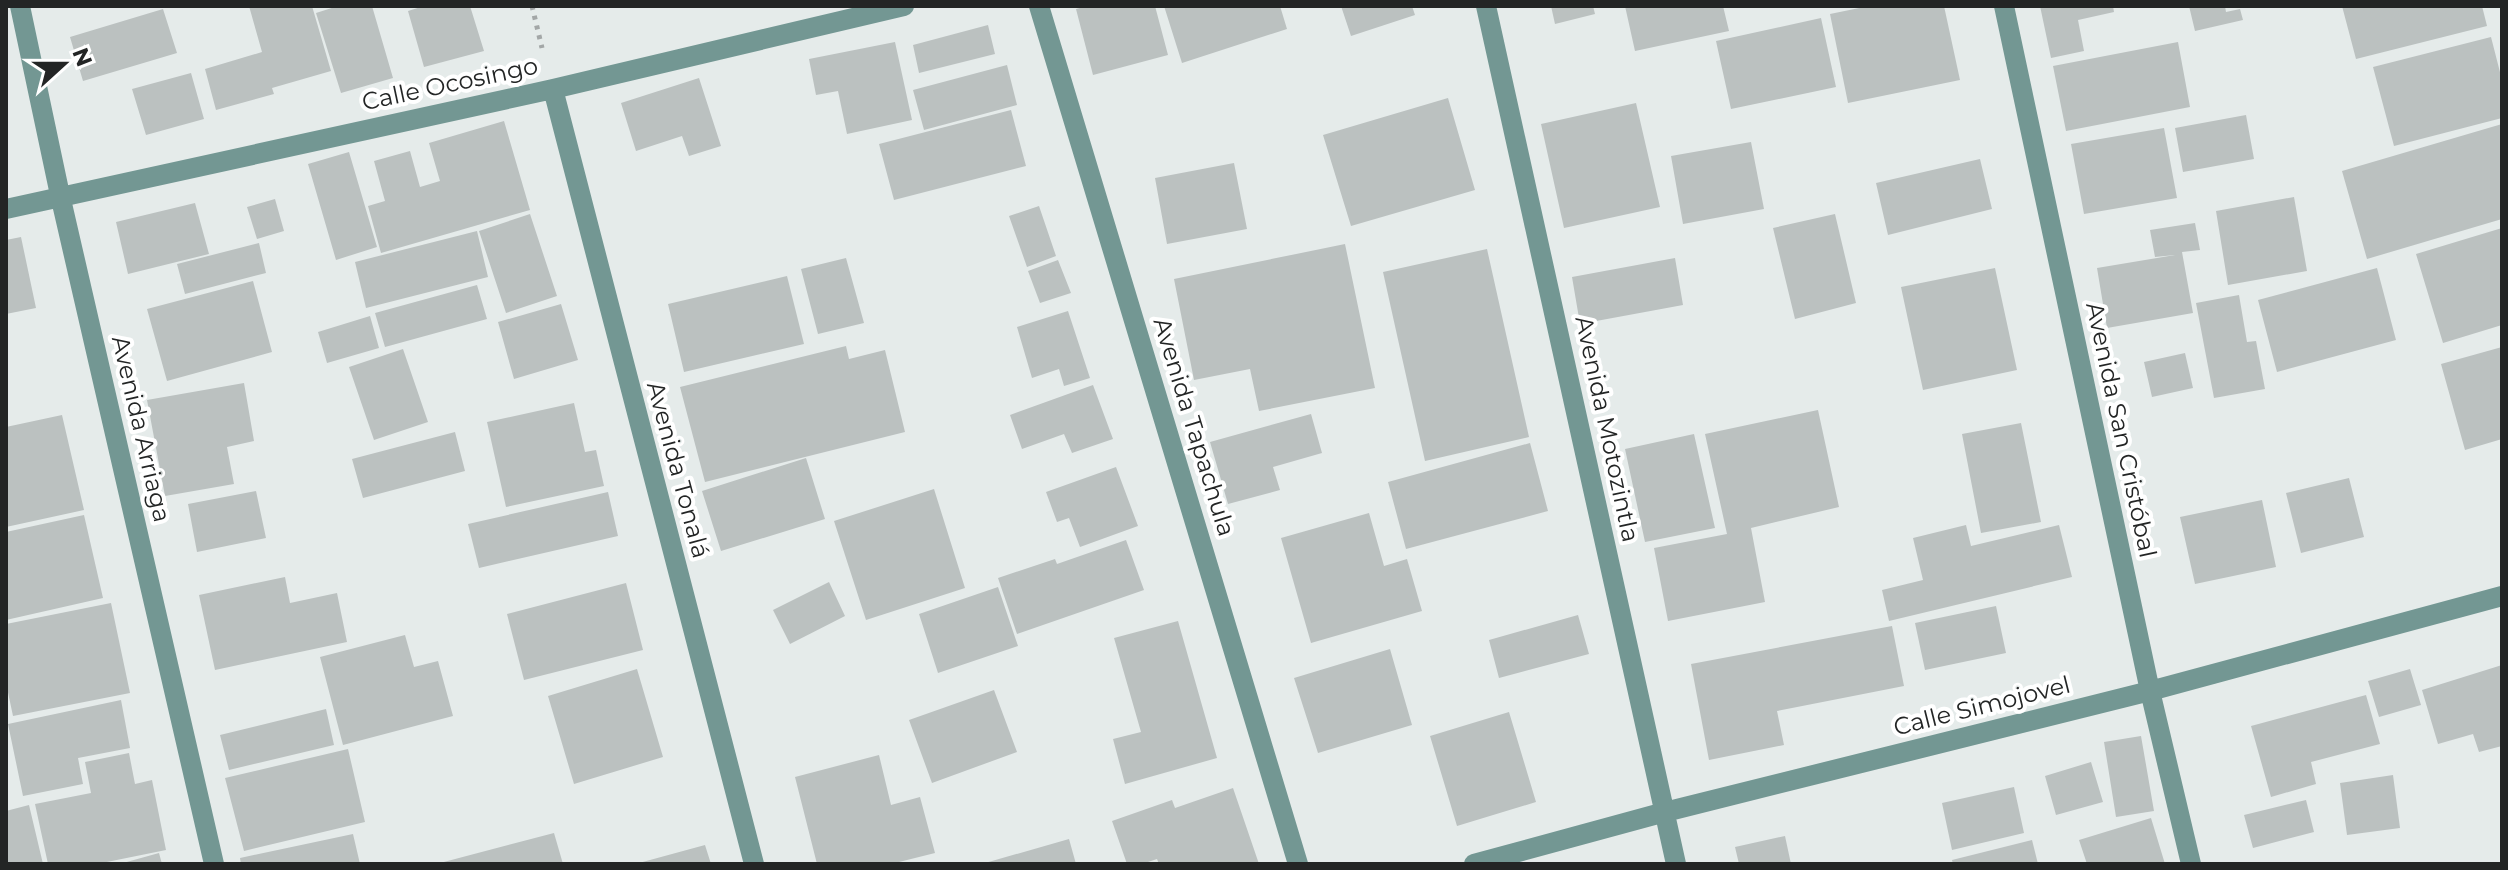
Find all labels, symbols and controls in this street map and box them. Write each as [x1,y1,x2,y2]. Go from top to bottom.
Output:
north arrow [24,24,104,104]
text: N [66,44,98,70]
street label: Calle Ocosingo [359,51,540,116]
street label: Avenida San Cristóbal [2080,300,2163,560]
street label: Avenida Motozintla [1569,313,1646,545]
street label: Avenida Tapachula [1147,314,1242,540]
street label: Avenida Arriaga [106,333,177,525]
street label: Avenida Tonalá [641,378,716,561]
street label: Calle Simojovel [1890,670,2073,742]

